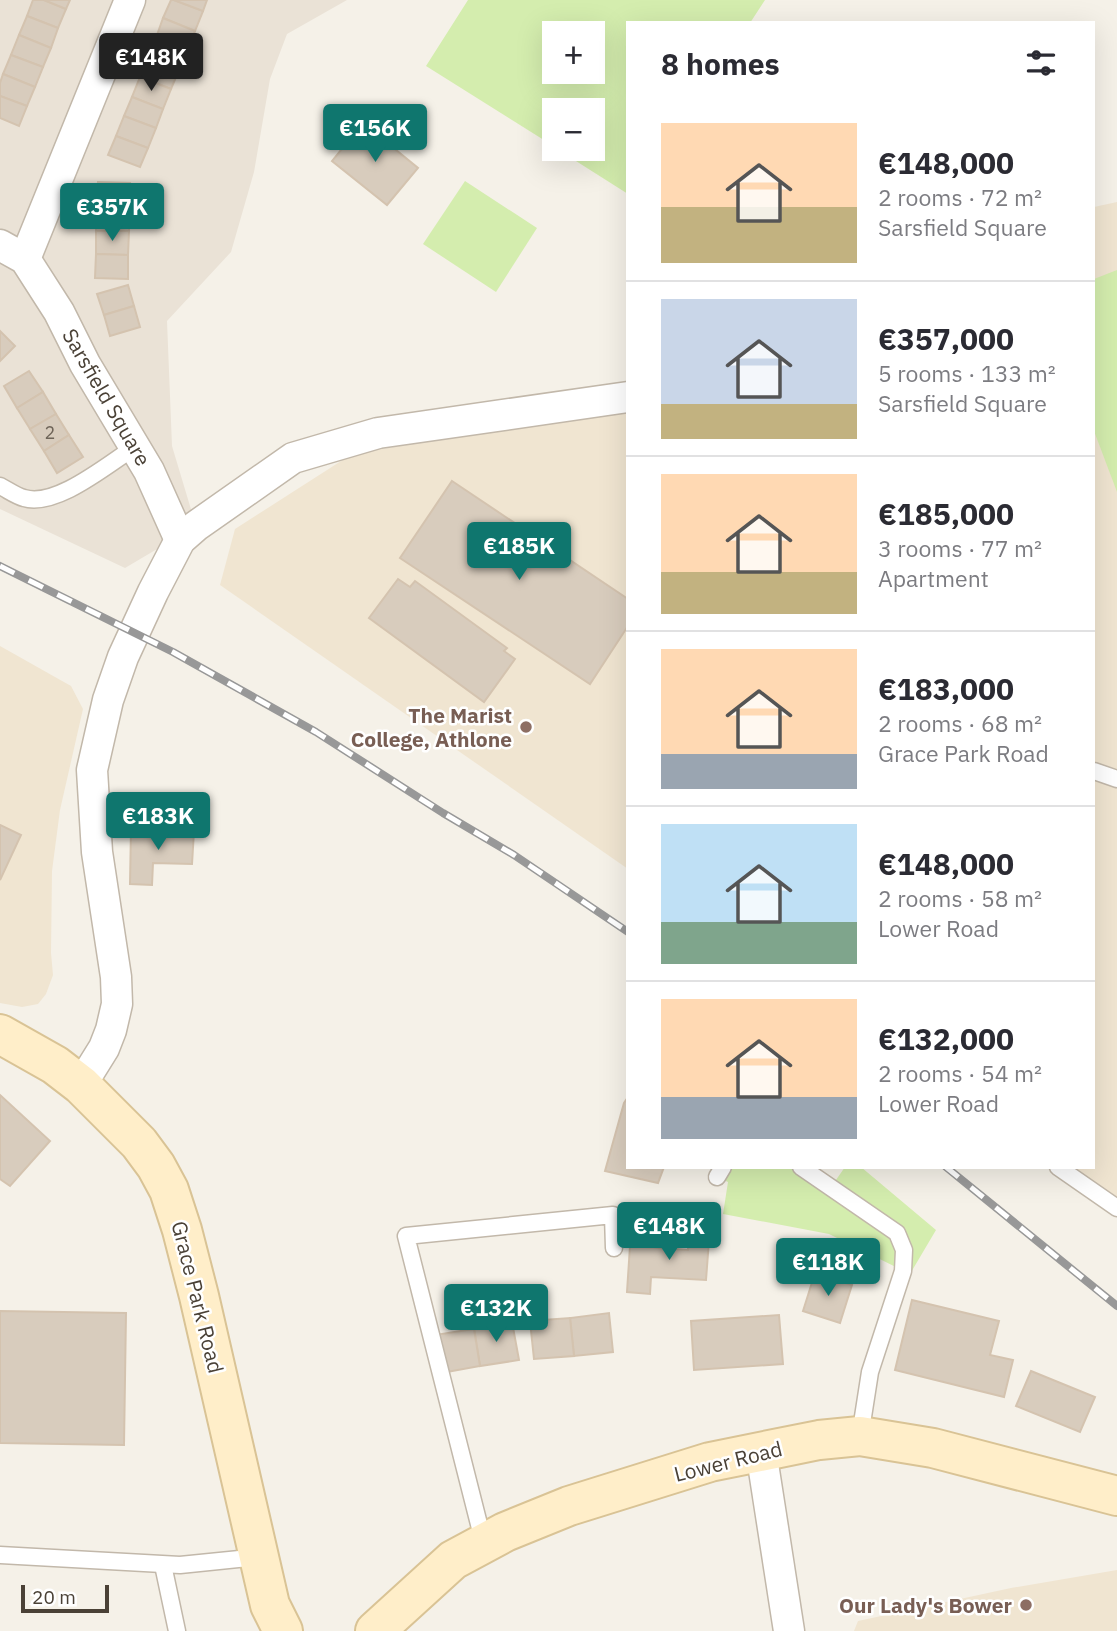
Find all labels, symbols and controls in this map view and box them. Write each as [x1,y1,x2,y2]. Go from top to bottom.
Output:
map controls [542,21,605,161]
button: + [542,21,605,84]
pin: €148K [102,34,200,93]
text: €148K [115,41,187,71]
text: 8 homes [661,44,780,83]
icon: filters [1022,44,1060,82]
button: − [542,98,605,161]
pin: €156K [326,104,424,164]
text: €156K [339,112,411,142]
text: €148,000 [878,143,1014,182]
icon: home [717,151,801,235]
text: 2 rooms · 72 m² [878,182,1042,212]
pin: €357K [63,184,161,243]
text: €357K [76,191,148,221]
text: Sarsfield Square [878,212,1047,242]
text: €357,000 [878,319,1014,358]
street label: Sarsfield Square [56,323,158,471]
icon: home [717,327,801,411]
text: 5 rooms · 133 m² [878,358,1056,388]
text: Sarsfield Square [878,388,1047,418]
house number: 2 [45,421,55,444]
text: €185,000 [878,494,1014,533]
icon: home [717,502,801,586]
pin: €185K [470,522,568,582]
text: €185K [483,530,555,560]
text: 3 rooms · 77 m² [878,533,1042,563]
text: Apartment [878,563,989,593]
text: €183,000 [878,669,1014,708]
icon: home [717,677,801,761]
place label: The Marist College, Athlone [351,701,512,753]
text: 2 rooms · 68 m² [878,708,1042,738]
marker: The Marist College, Athlone [518,719,534,735]
text: Grace Park Road [878,738,1049,768]
pin: €183K [109,792,207,852]
text: €183K [122,800,194,830]
text: €148,000 [878,844,1014,883]
icon: home [717,852,801,936]
text: 2 rooms · 58 m² [878,883,1042,913]
text: Lower Road [878,913,999,943]
text: €132,000 [878,1019,1014,1058]
icon: home [717,1027,801,1111]
text: 2 rooms · 54 m² [878,1058,1042,1088]
text: Lower Road [878,1088,999,1118]
pin: €148K [620,1202,718,1262]
text: €148K [633,1210,705,1240]
street label: Grace Park Road [166,1218,230,1376]
pin: €118K [779,1238,877,1298]
text: €118K [792,1246,864,1276]
pin: €132K [447,1284,545,1344]
text: €132K [460,1292,532,1322]
street label: Lower Road [671,1434,785,1488]
scale bar [21,1582,108,1614]
text: 20 m [32,1585,76,1609]
place label: Our Lady's Bower [839,1591,1013,1619]
marker: Our Lady's Bower [1018,1597,1034,1613]

